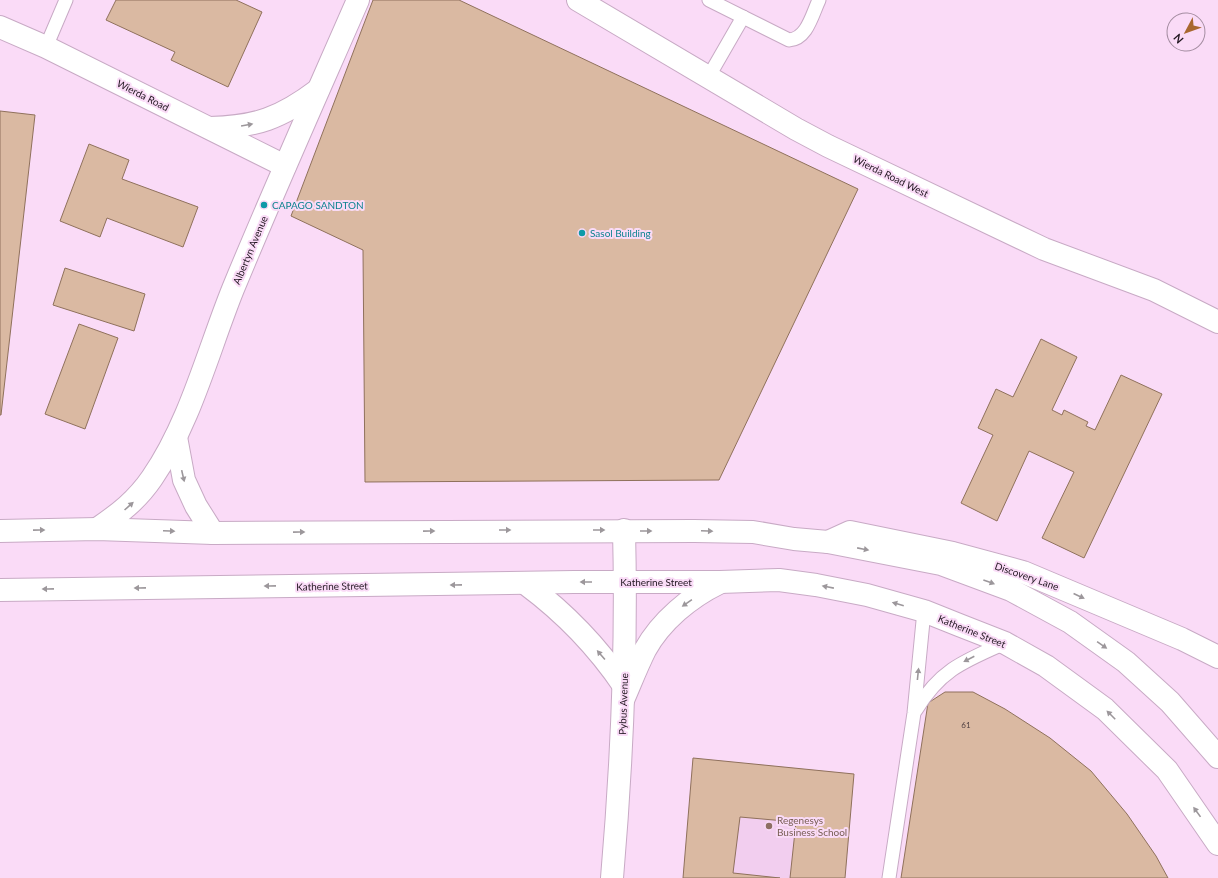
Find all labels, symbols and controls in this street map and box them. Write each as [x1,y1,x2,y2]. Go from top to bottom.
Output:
north arrow [1166,12,1206,52]
text: N [1170,31,1186,46]
street label: Wierda Road [115,77,171,113]
one-way arrow [241,122,253,128]
street label: Wierda Road West [851,153,931,200]
place label: CAPAGO SANDTON [272,199,364,211]
marker: CAPAGO SANDTON [259,200,269,210]
street label: Albertyn Avenue [230,214,270,286]
place label: Sasol Building [590,227,651,239]
marker: Sasol Building [577,228,587,238]
one-way arrow [181,469,187,482]
one-way arrow [123,501,134,510]
one-way arrow [33,527,46,533]
one-way arrow [499,527,512,533]
one-way arrow [593,527,606,533]
one-way arrow [163,528,176,534]
one-way arrow [423,528,436,534]
one-way arrow [640,528,653,534]
one-way arrow [701,528,714,534]
one-way arrow [293,529,306,535]
one-way arrow [857,546,869,552]
street label: Discovery Lane [993,559,1061,593]
street label: Katherine Street [620,576,692,588]
street label: Katherine Street [296,579,368,593]
one-way arrow [579,579,592,585]
one-way arrow [983,579,995,585]
one-way arrow [450,581,462,588]
one-way arrow [263,583,276,589]
one-way arrow [134,584,146,591]
one-way arrow [822,584,834,590]
one-way arrow [41,586,54,592]
one-way arrow [1074,593,1085,599]
one-way arrow [682,599,692,607]
one-way arrow [892,601,904,607]
street label: Katherine Street [936,612,1008,650]
one-way arrow [1097,641,1107,649]
one-way arrow [597,649,606,660]
one-way arrow [964,656,975,663]
one-way arrow [914,668,921,680]
street label: Pybus Avenue [616,673,630,735]
one-way arrow [1106,710,1116,720]
house number: 61 [961,720,971,730]
one-way arrow [1193,806,1201,817]
place label: Regenesys Business School [777,814,847,838]
marker: Regenesys Business School [764,821,774,831]

